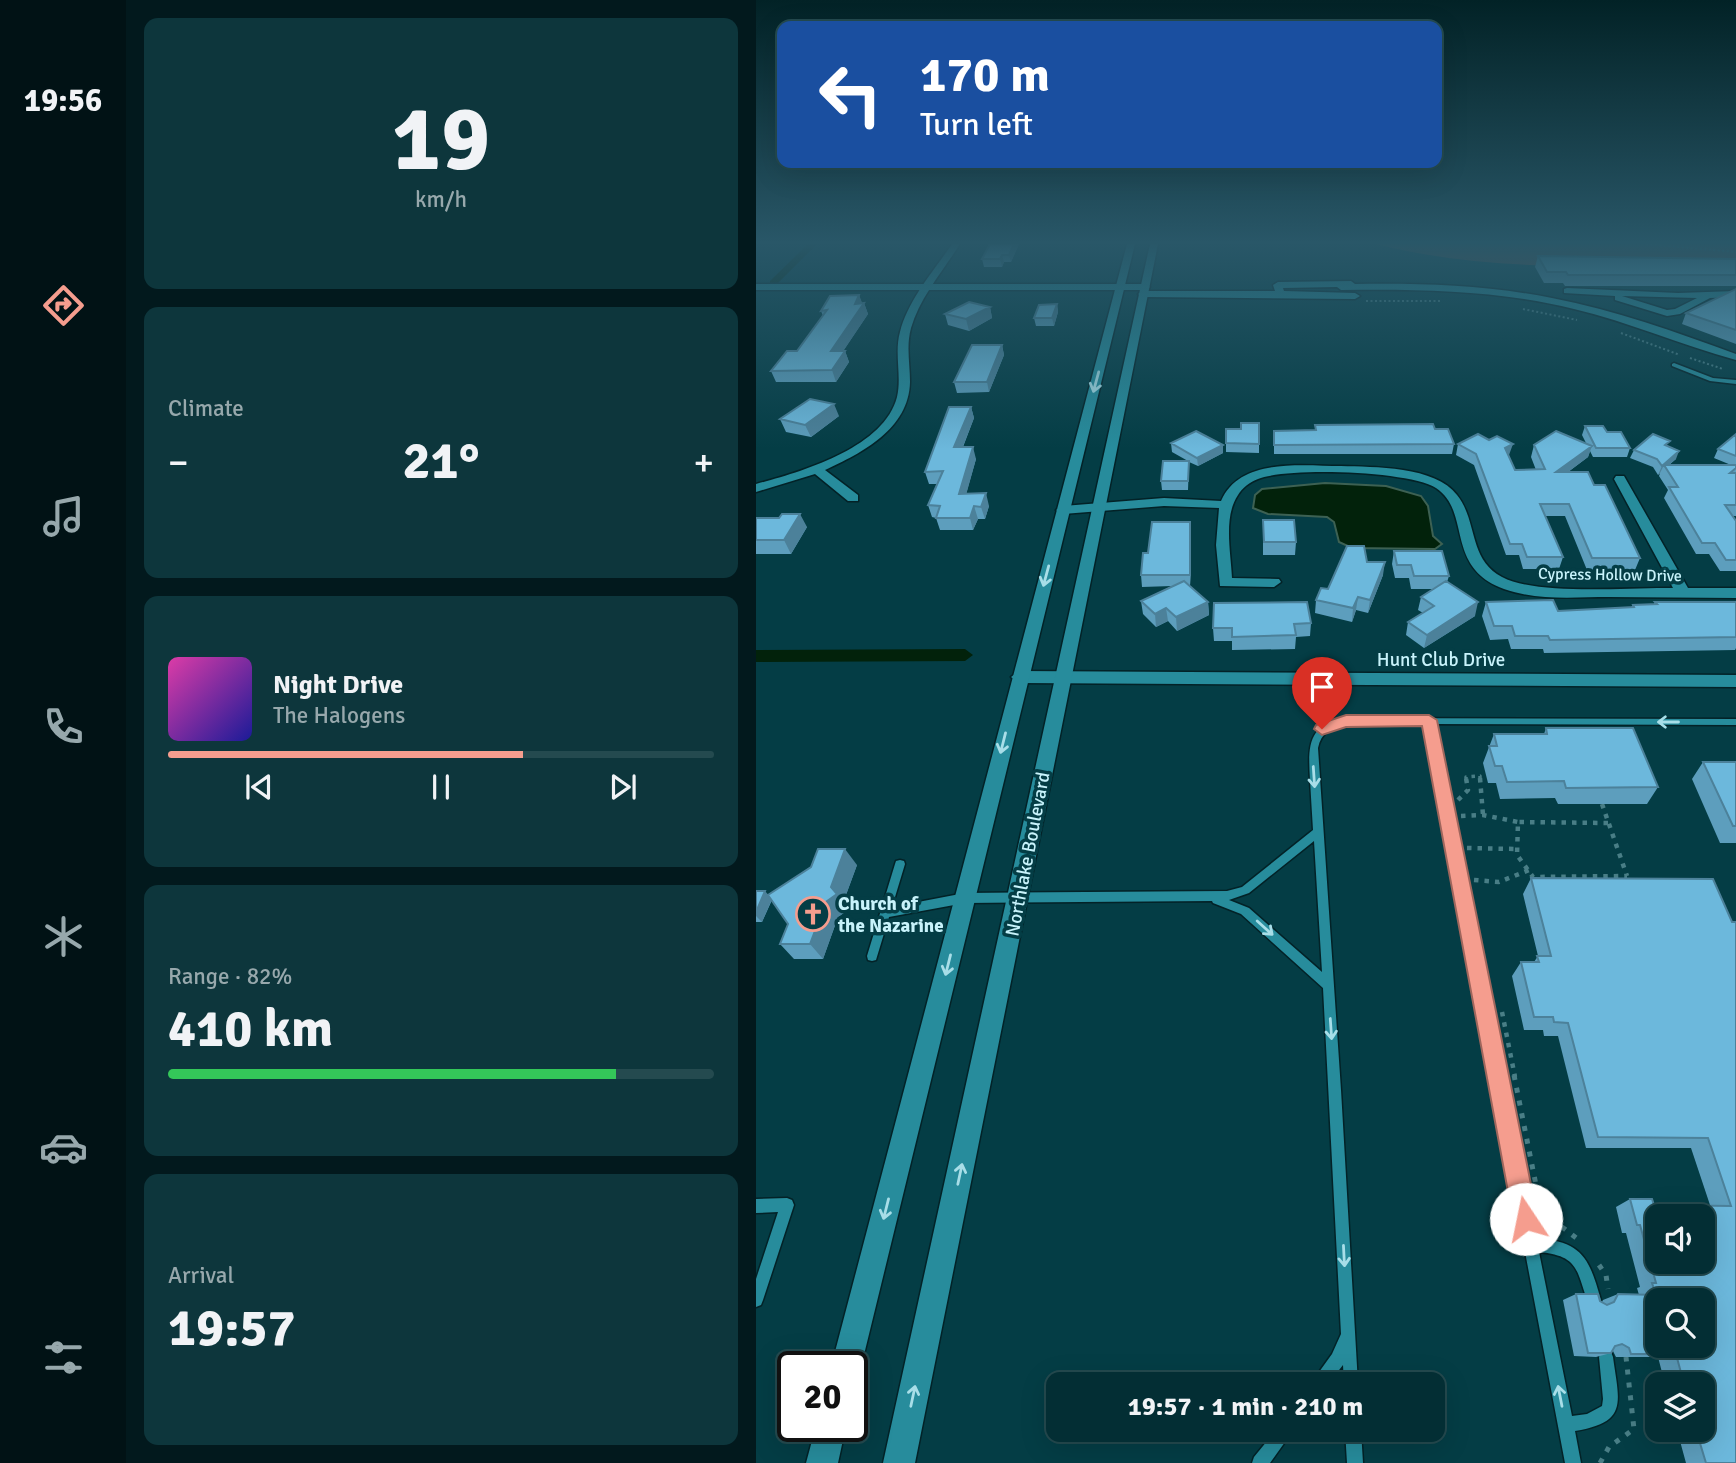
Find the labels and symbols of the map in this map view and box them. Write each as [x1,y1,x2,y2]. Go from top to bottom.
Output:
one-way arrow [1089,370,1102,392]
one-way arrow [1039,564,1052,586]
street label: Cypress Hollow Drive [1538,564,1682,586]
street label: Hunt Club Drive [1377,648,1505,672]
pin [1292,657,1352,729]
one-way arrow [1657,715,1680,729]
one-way arrow [996,732,1009,754]
one-way arrow [1308,766,1321,788]
street label: Northlake Boulevard [1000,770,1056,938]
place label: Church of the Nazarine [837,892,944,938]
church icon: Church of the Nazarine [794,895,832,933]
one-way arrow [1255,920,1273,936]
one-way arrow [941,953,954,975]
one-way arrow [1325,1017,1338,1040]
one-way arrow [953,1163,967,1186]
position arrow [1489,1182,1563,1256]
one-way arrow [879,1197,892,1220]
one-way arrow [1338,1244,1351,1267]
speed limit sign: 20 [777,1351,868,1442]
one-way arrow [906,1385,920,1408]
one-way arrow [1553,1385,1567,1408]

